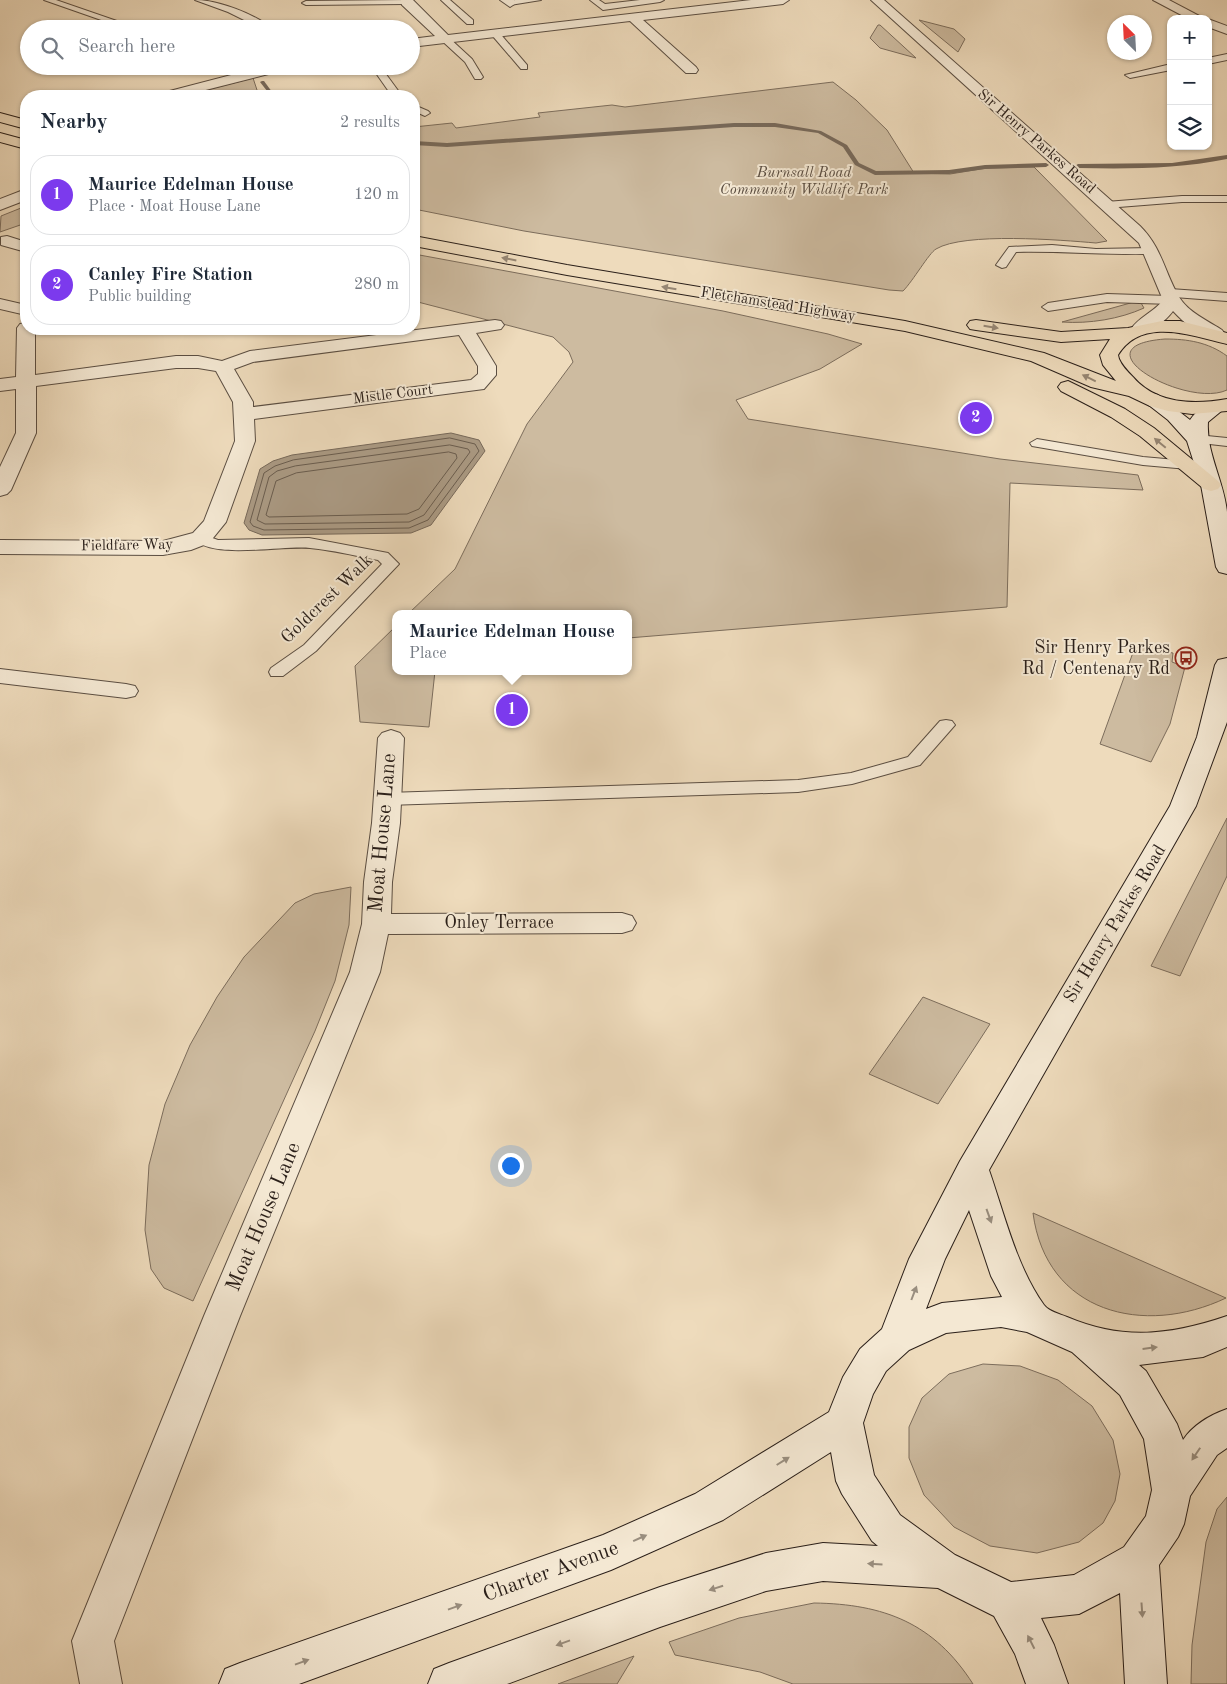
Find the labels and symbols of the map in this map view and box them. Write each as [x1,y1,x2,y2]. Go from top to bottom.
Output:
north arrow [1107,15,1152,60]
street label: Sir Henry Parkes Road [974,87,1098,197]
park label: Burnsall Road Community Wildlife Park [720,166,888,198]
one-way arrow [501,255,517,263]
one-way arrow [661,283,677,291]
street label: Fletchamstead Highway [699,285,857,325]
one-way arrow [983,324,999,332]
one-way arrow [1082,374,1096,382]
street label: Mistle Court [352,383,434,407]
pin: 2 [960,399,992,437]
one-way arrow [1154,437,1167,448]
street label: Fieldfare Way [81,538,173,554]
street label: Goldcrest Walk [278,551,376,647]
place label: Sir Henry Parkes Rd / Centenary Rd [1022,639,1170,678]
bus stop icon: Sir Henry Parkes Rd / Centenary Rd [1174,646,1198,670]
pin: 1 [496,691,528,729]
street label: Moat House Lane [366,752,400,914]
street label: Sir Henry Parkes Road [1061,842,1169,1006]
street label: Onley Terrace [444,914,554,932]
street label: Moat House Lane [223,1139,305,1295]
your location [498,1153,524,1179]
one-way arrow [985,1209,993,1224]
one-way arrow [910,1286,918,1300]
one-way arrow [1143,1344,1159,1352]
one-way arrow [1191,1447,1200,1461]
one-way arrow [776,1456,790,1466]
one-way arrow [633,1534,647,1542]
street label: Charter Avenue [480,1538,622,1606]
one-way arrow [866,1560,882,1568]
one-way arrow [708,1585,723,1592]
one-way arrow [1138,1602,1146,1618]
one-way arrow [448,1603,463,1610]
one-way arrow [1027,1635,1035,1649]
one-way arrow [555,1640,570,1647]
one-way arrow [295,1658,310,1665]

